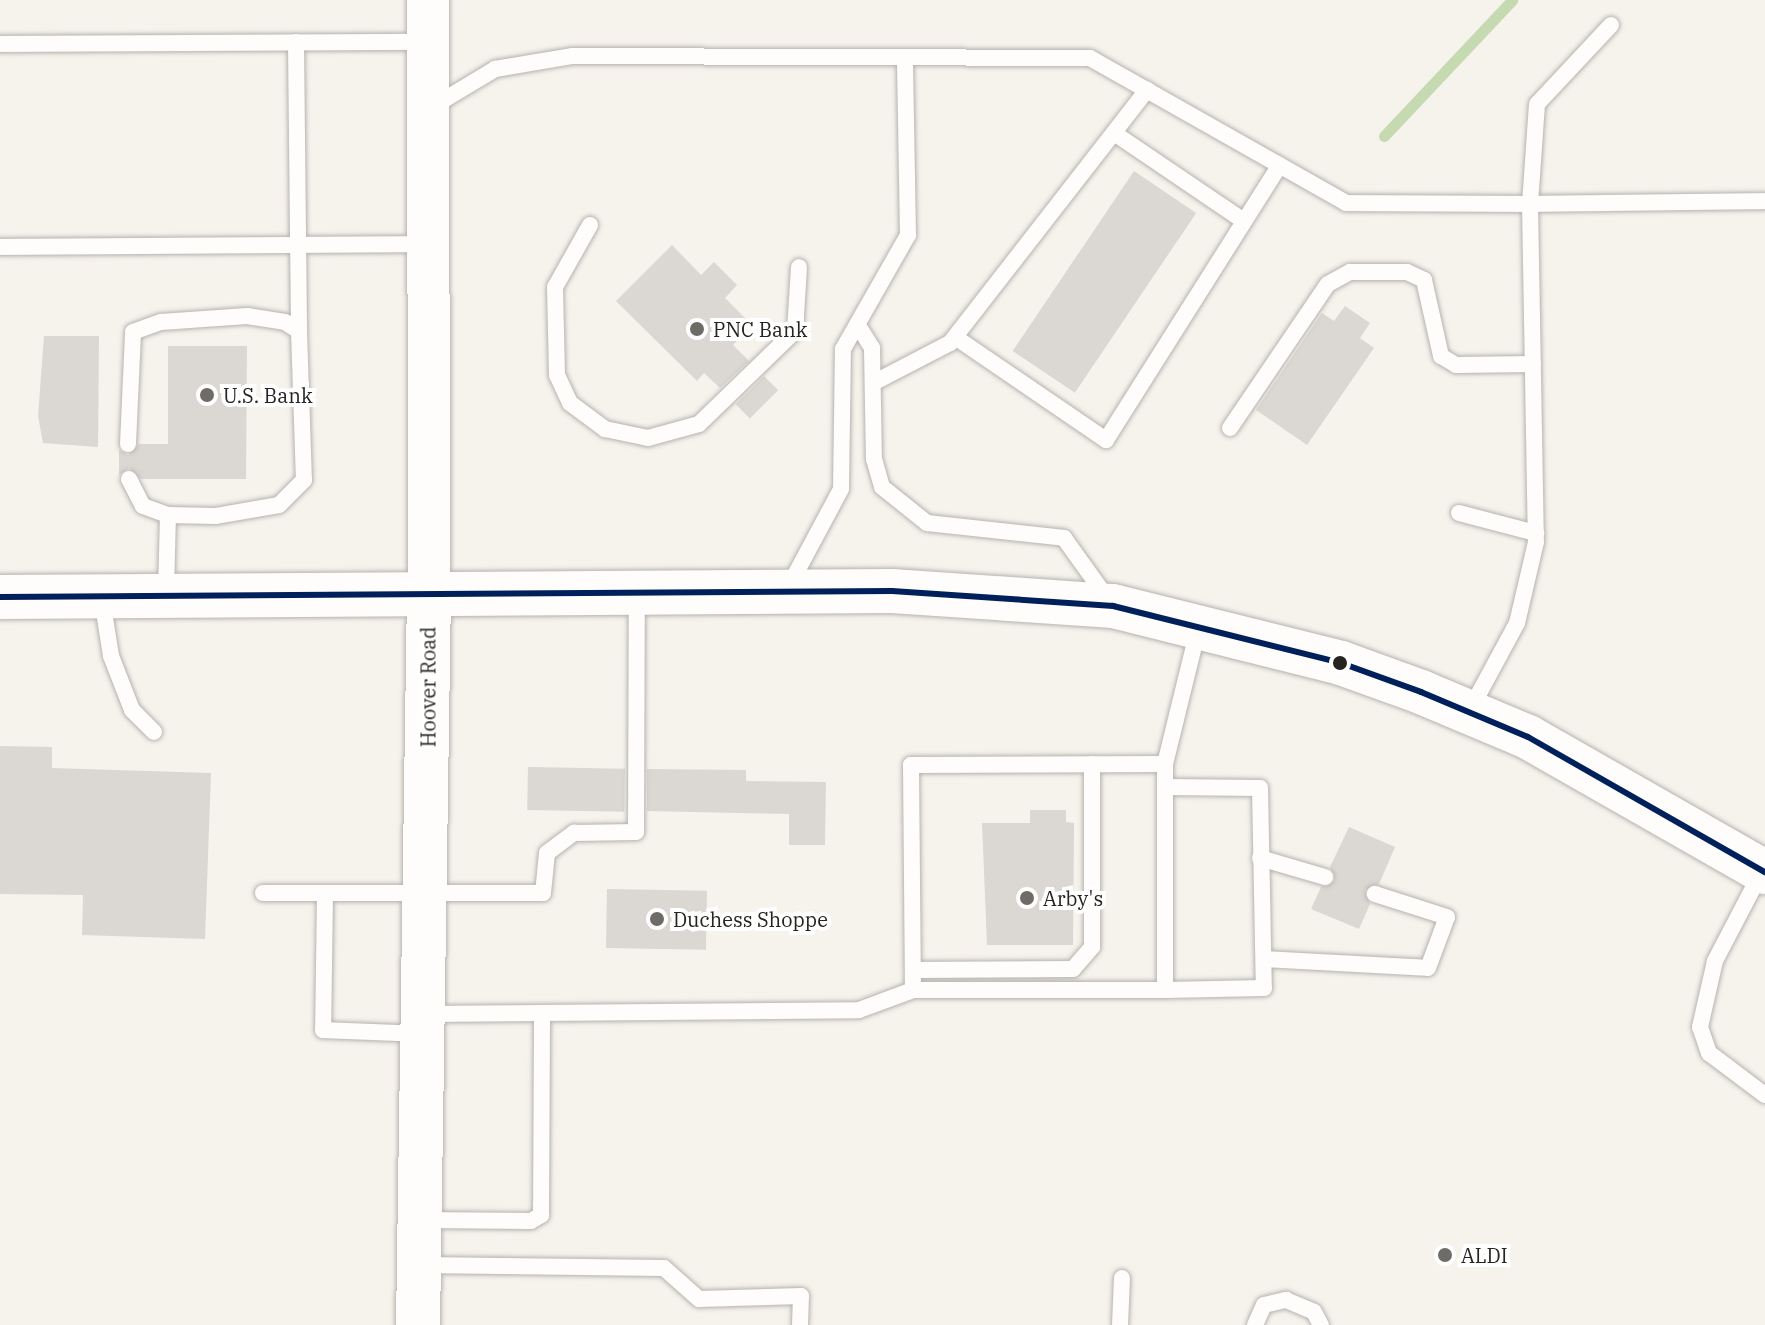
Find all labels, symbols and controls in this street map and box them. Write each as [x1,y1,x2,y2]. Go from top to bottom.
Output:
place label: PNC Bank [713,317,807,341]
marker: PNC Bank [688,320,706,338]
place label: U.S. Bank [223,383,313,407]
marker: U.S. Bank [198,386,216,404]
street label: Hoover Road [416,627,440,747]
unlabelled marker [1332,655,1348,671]
place label: Arby's [1043,886,1103,910]
marker: Arby's [1018,889,1036,907]
place label: Duchess Shoppe [673,907,828,931]
marker: Duchess Shoppe [648,910,666,928]
place label: ALDI [1461,1243,1508,1267]
marker: ALDI [1436,1246,1454,1264]

